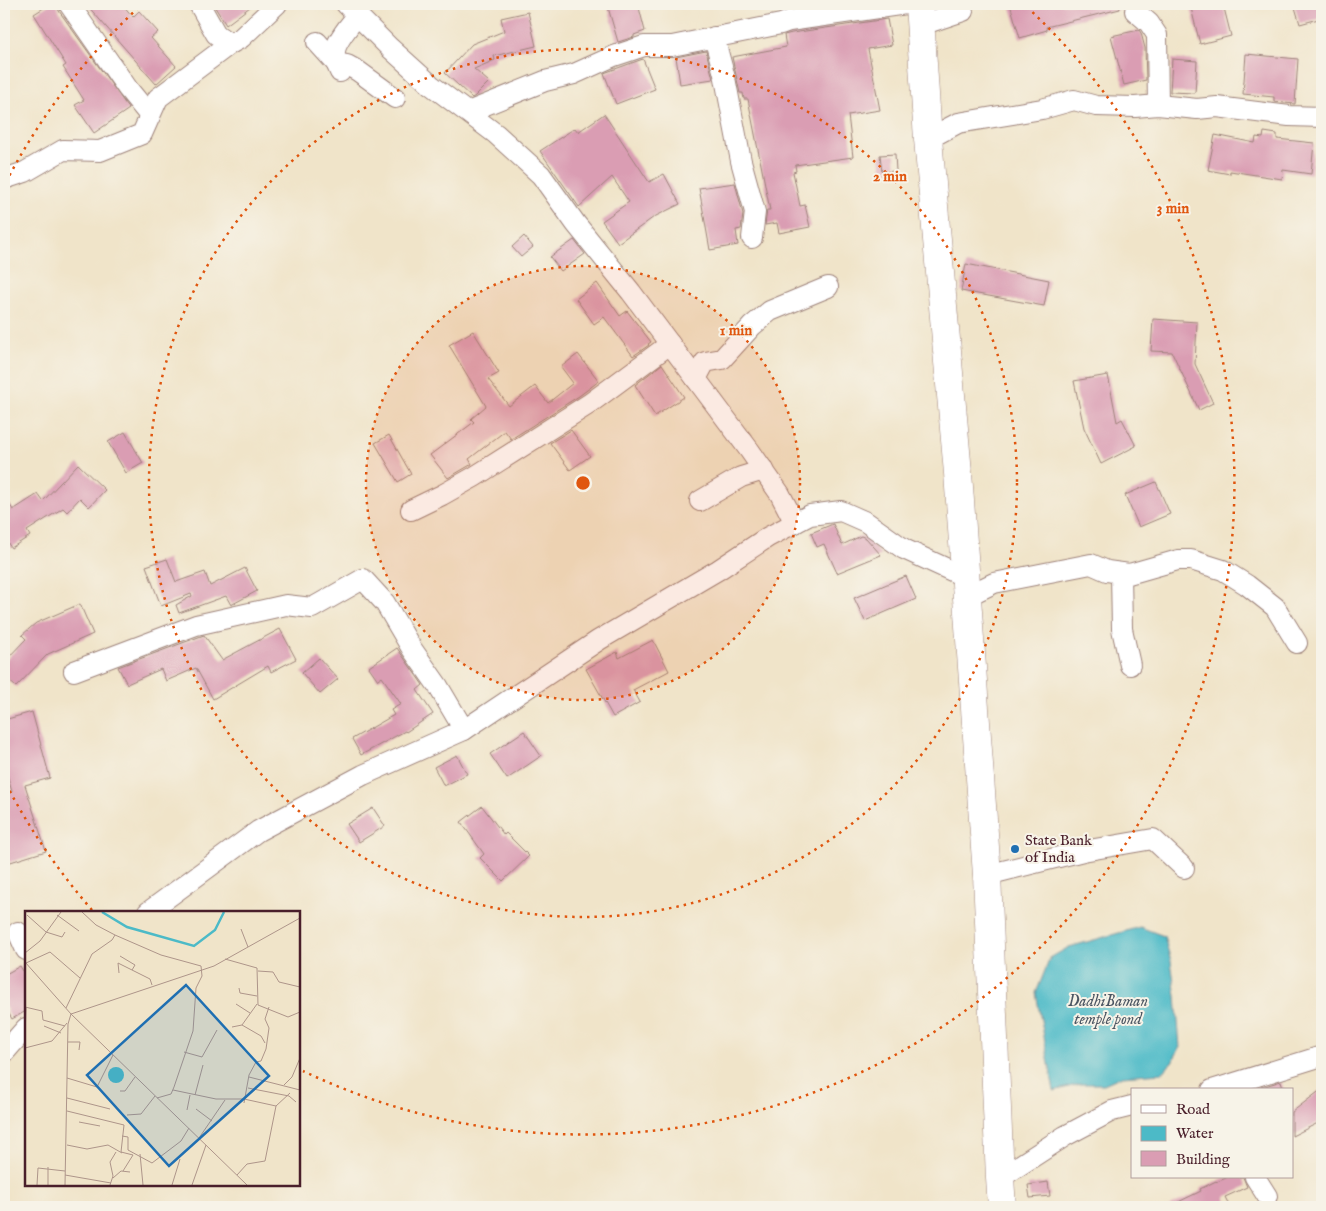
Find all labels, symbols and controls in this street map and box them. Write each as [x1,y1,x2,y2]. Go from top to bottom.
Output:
text: 2 min [873,167,907,186]
text: 3 min [1157,199,1189,218]
text: 1 min [720,321,752,340]
centre of rings [574,474,592,492]
place label: State Bank of India [1025,831,1093,867]
marker: State Bank of India [1009,843,1021,855]
inset map [25,911,300,1186]
water label: DadhiBaman temple pond [1068,992,1148,1030]
legend [1131,1088,1294,1178]
text: Road [1176,1100,1211,1119]
text: Water [1176,1124,1214,1143]
text: Building [1176,1150,1231,1169]

